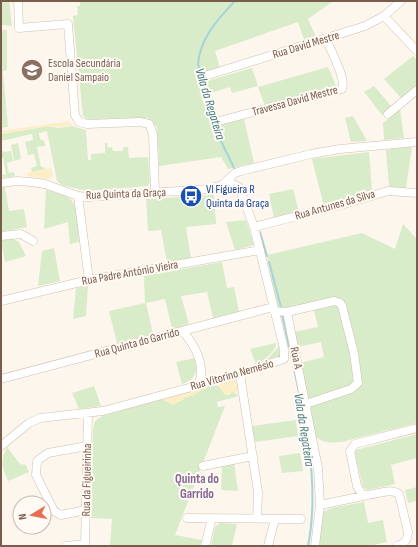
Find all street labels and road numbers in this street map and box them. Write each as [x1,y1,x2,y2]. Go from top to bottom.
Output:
street label: Rua David Mestre [271,28,341,62]
street label: Travessa David Mestre [250,82,340,120]
street label: Rua Quinta da Graça [86,185,167,203]
street label: Rua Antunes da Silva [293,186,377,224]
street label: Rua Padre António Vieira [81,257,180,289]
street label: Rua Quinta do Garrido [93,324,181,362]
street label: Rua A [286,346,306,371]
street label: Rua Vitorino Nemésio [189,356,275,394]
street label: Rua da Figueirinha [79,443,95,517]

